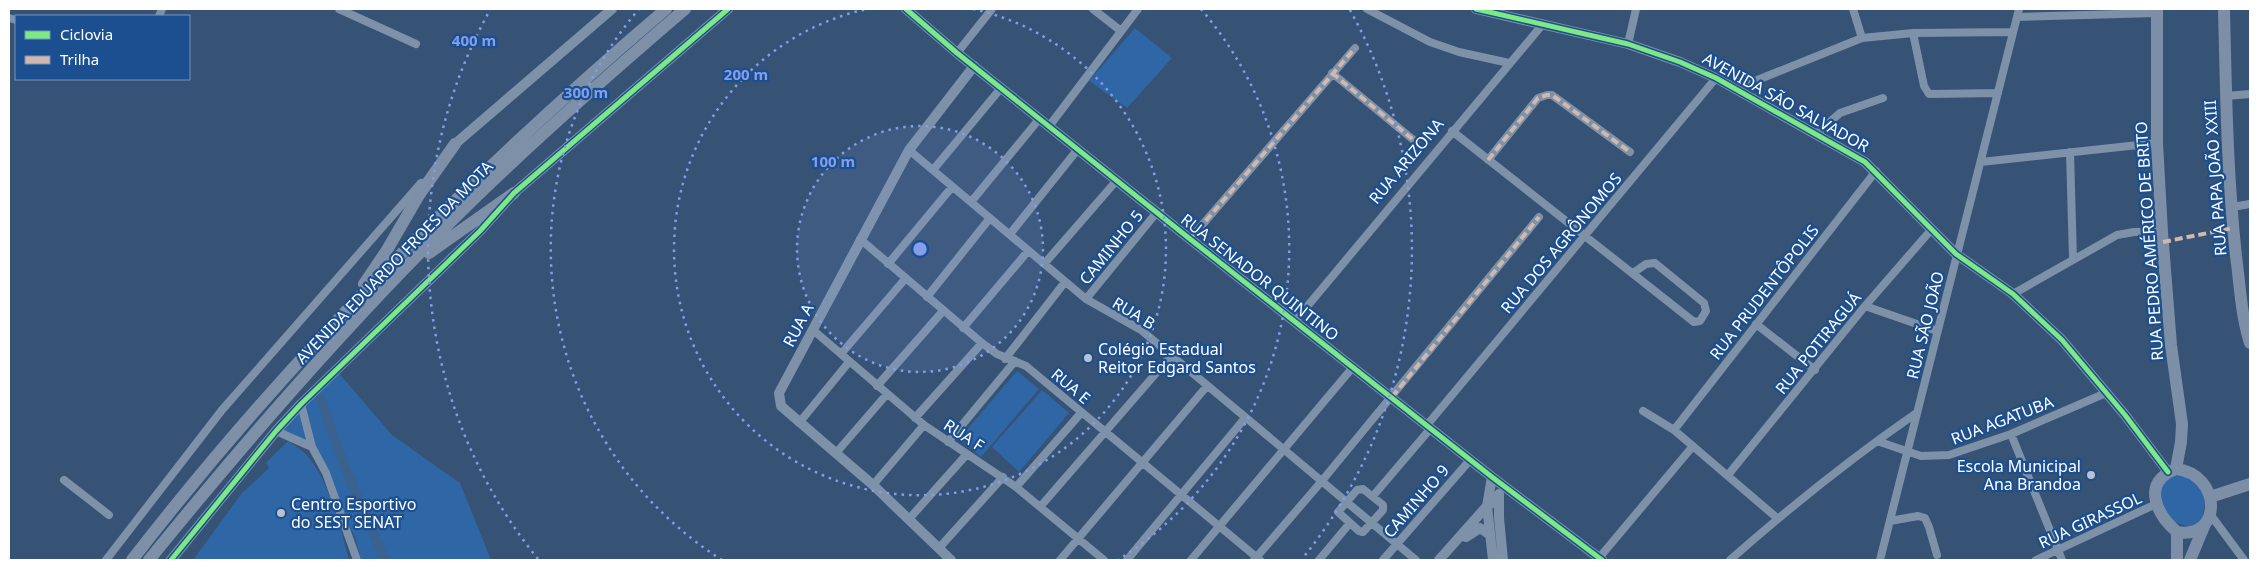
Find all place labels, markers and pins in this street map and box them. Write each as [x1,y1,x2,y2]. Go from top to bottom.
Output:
centre of rings [911,240,929,258]
place label: Colégio Estadual Reitor Edgard Santos [1098,338,1256,378]
marker: Colégio Estadual Reitor Edgard Santos [1082,352,1094,364]
place label: Escola Municipal Ana Brandoa [1957,455,2081,495]
marker: Escola Municipal Ana Brandoa [2085,469,2097,481]
place label: Centro Esportivo do SEST SENAT [291,493,416,533]
marker: Centro Esportivo do SEST SENAT [275,507,287,519]

